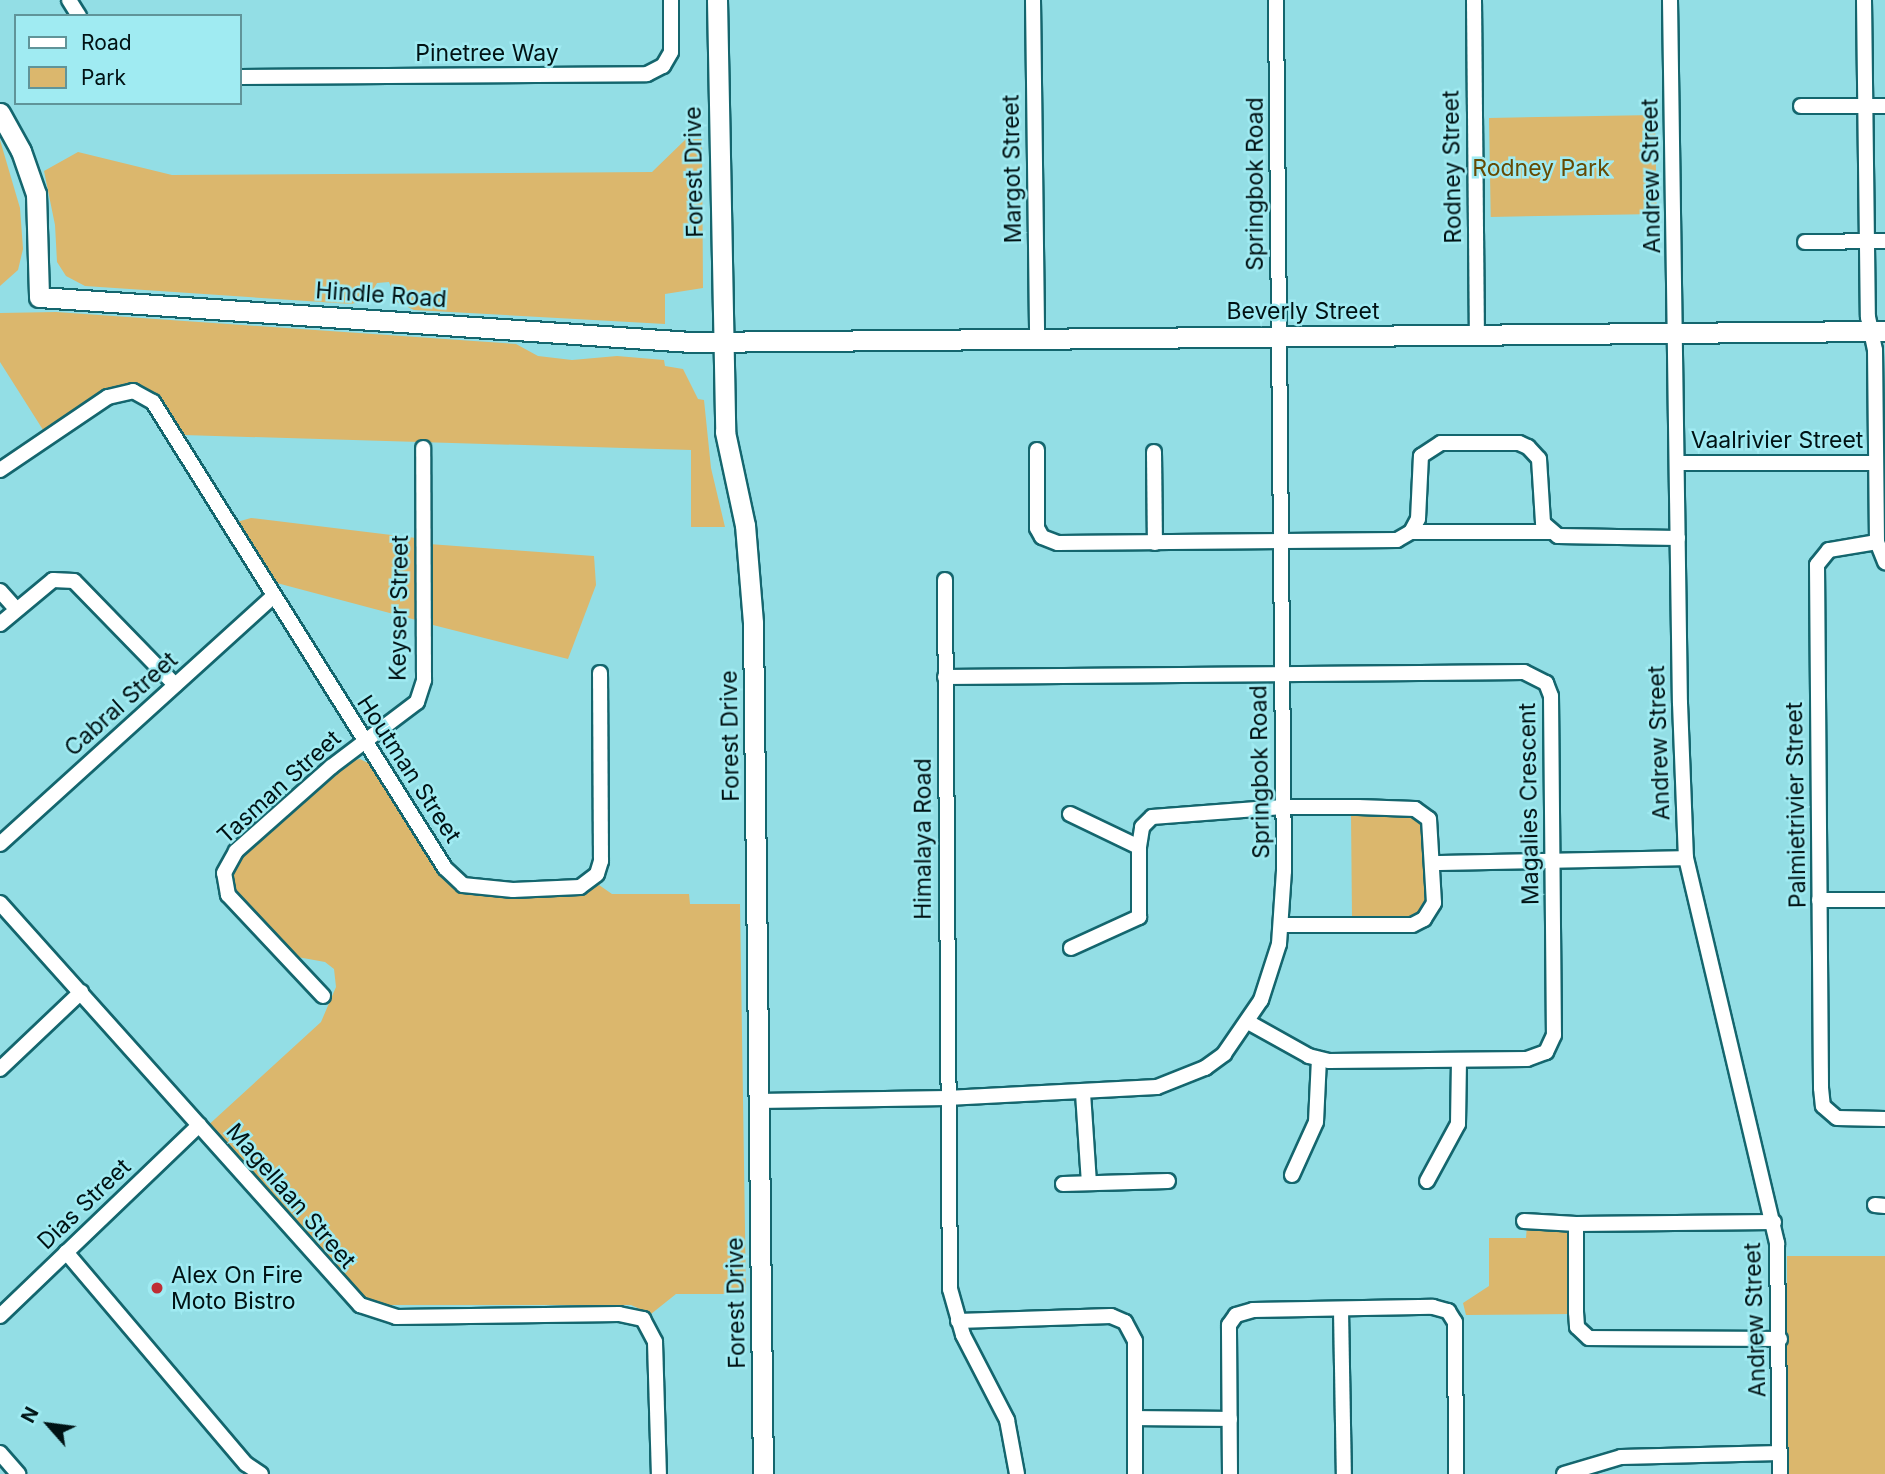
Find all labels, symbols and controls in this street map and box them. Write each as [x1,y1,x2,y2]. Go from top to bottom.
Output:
legend [14,14,242,105]
text: Road [81,30,132,55]
street label: Pinetree Way [415,39,559,67]
text: Park [81,65,126,90]
street label: Rodney Street [1437,90,1467,244]
street label: Margot Street [997,94,1027,244]
street label: Springbok Road [1241,97,1269,271]
street label: Andrew Street [1636,98,1666,254]
street label: Forest Drive [679,106,709,238]
park label: Rodney Park [1472,154,1610,182]
street label: Hindle Road [315,277,447,313]
street label: Beverly Street [1227,297,1379,325]
street label: Vaalrivier Street [1691,426,1863,454]
street label: Keyser Street [384,535,414,681]
street label: Cabral Street [59,646,183,762]
street label: Andrew Street [1643,665,1675,821]
street label: Forest Drive [715,670,745,802]
street label: Springbok Road [1245,685,1275,859]
street label: Houtman Street [351,690,467,848]
street label: Palmietrivier Street [1780,702,1812,908]
street label: Magalies Crescent [1513,703,1545,905]
street label: Tasman Street [212,724,346,850]
street label: Himalaya Road [909,758,937,920]
street label: Magellaan Street [221,1118,361,1274]
street label: Dias Street [32,1153,136,1255]
street label: Forest Drive [721,1237,751,1369]
street label: Andrew Street [1739,1242,1771,1398]
place label: Alex On Fire Moto Bistro [171,1261,303,1315]
marker: Alex On Fire Moto Bistro [149,1280,165,1296]
north arrow [14,1390,84,1460]
text: N [16,1403,44,1427]

